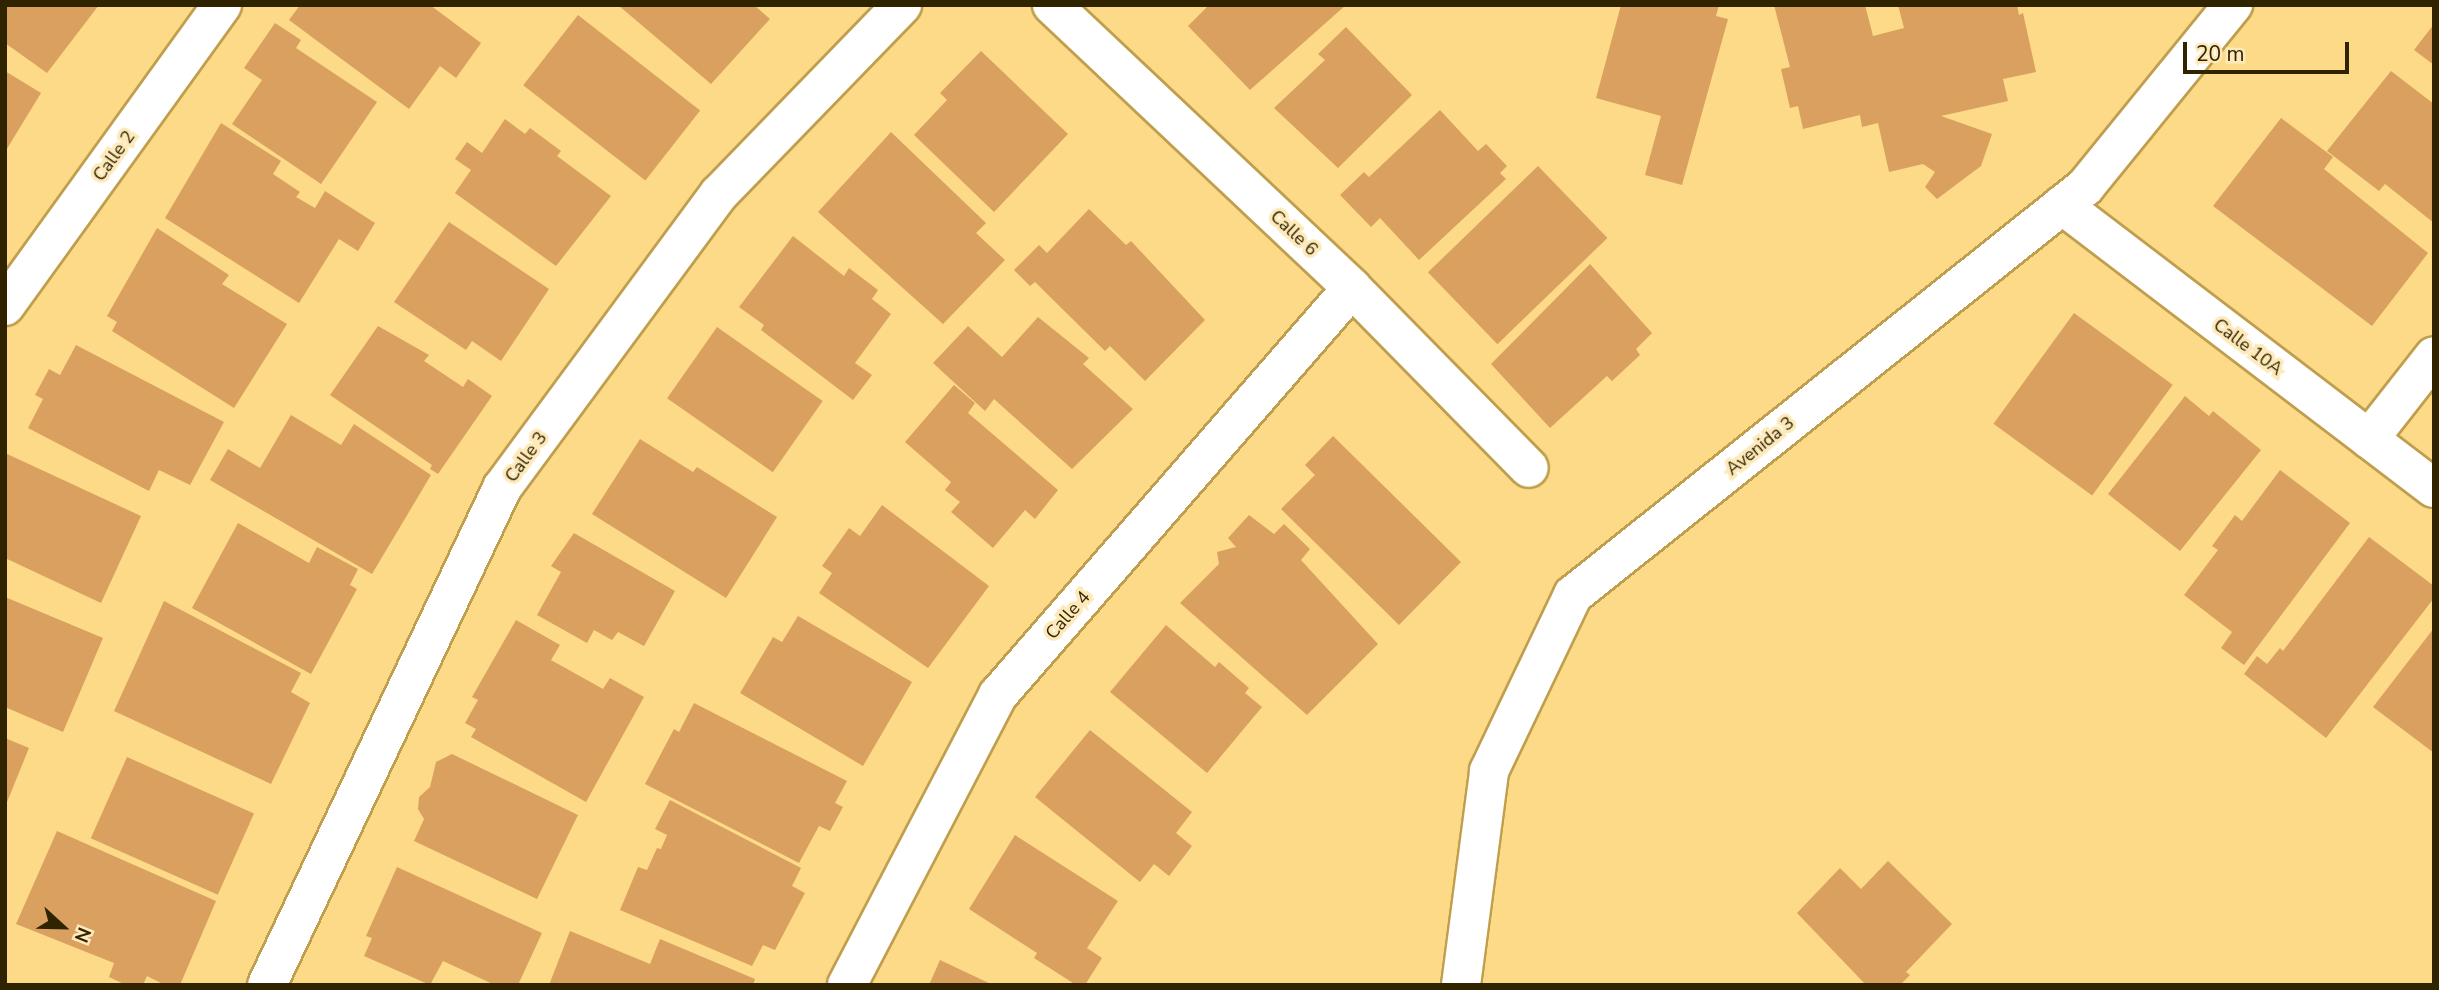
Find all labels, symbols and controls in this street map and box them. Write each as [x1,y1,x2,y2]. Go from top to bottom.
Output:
scale bar [2187,28,2353,72]
text: 20 m [2196,40,2245,68]
street label: Calle 2 [89,127,139,185]
street label: Calle 6 [1266,206,1322,260]
street label: Calle 10A [2209,314,2287,380]
street label: Avenida 3 [1722,412,1798,480]
street label: Calle 3 [501,428,551,486]
street label: Calle 4 [1041,586,1095,644]
north arrow [28,892,98,962]
text: N [68,923,97,946]

